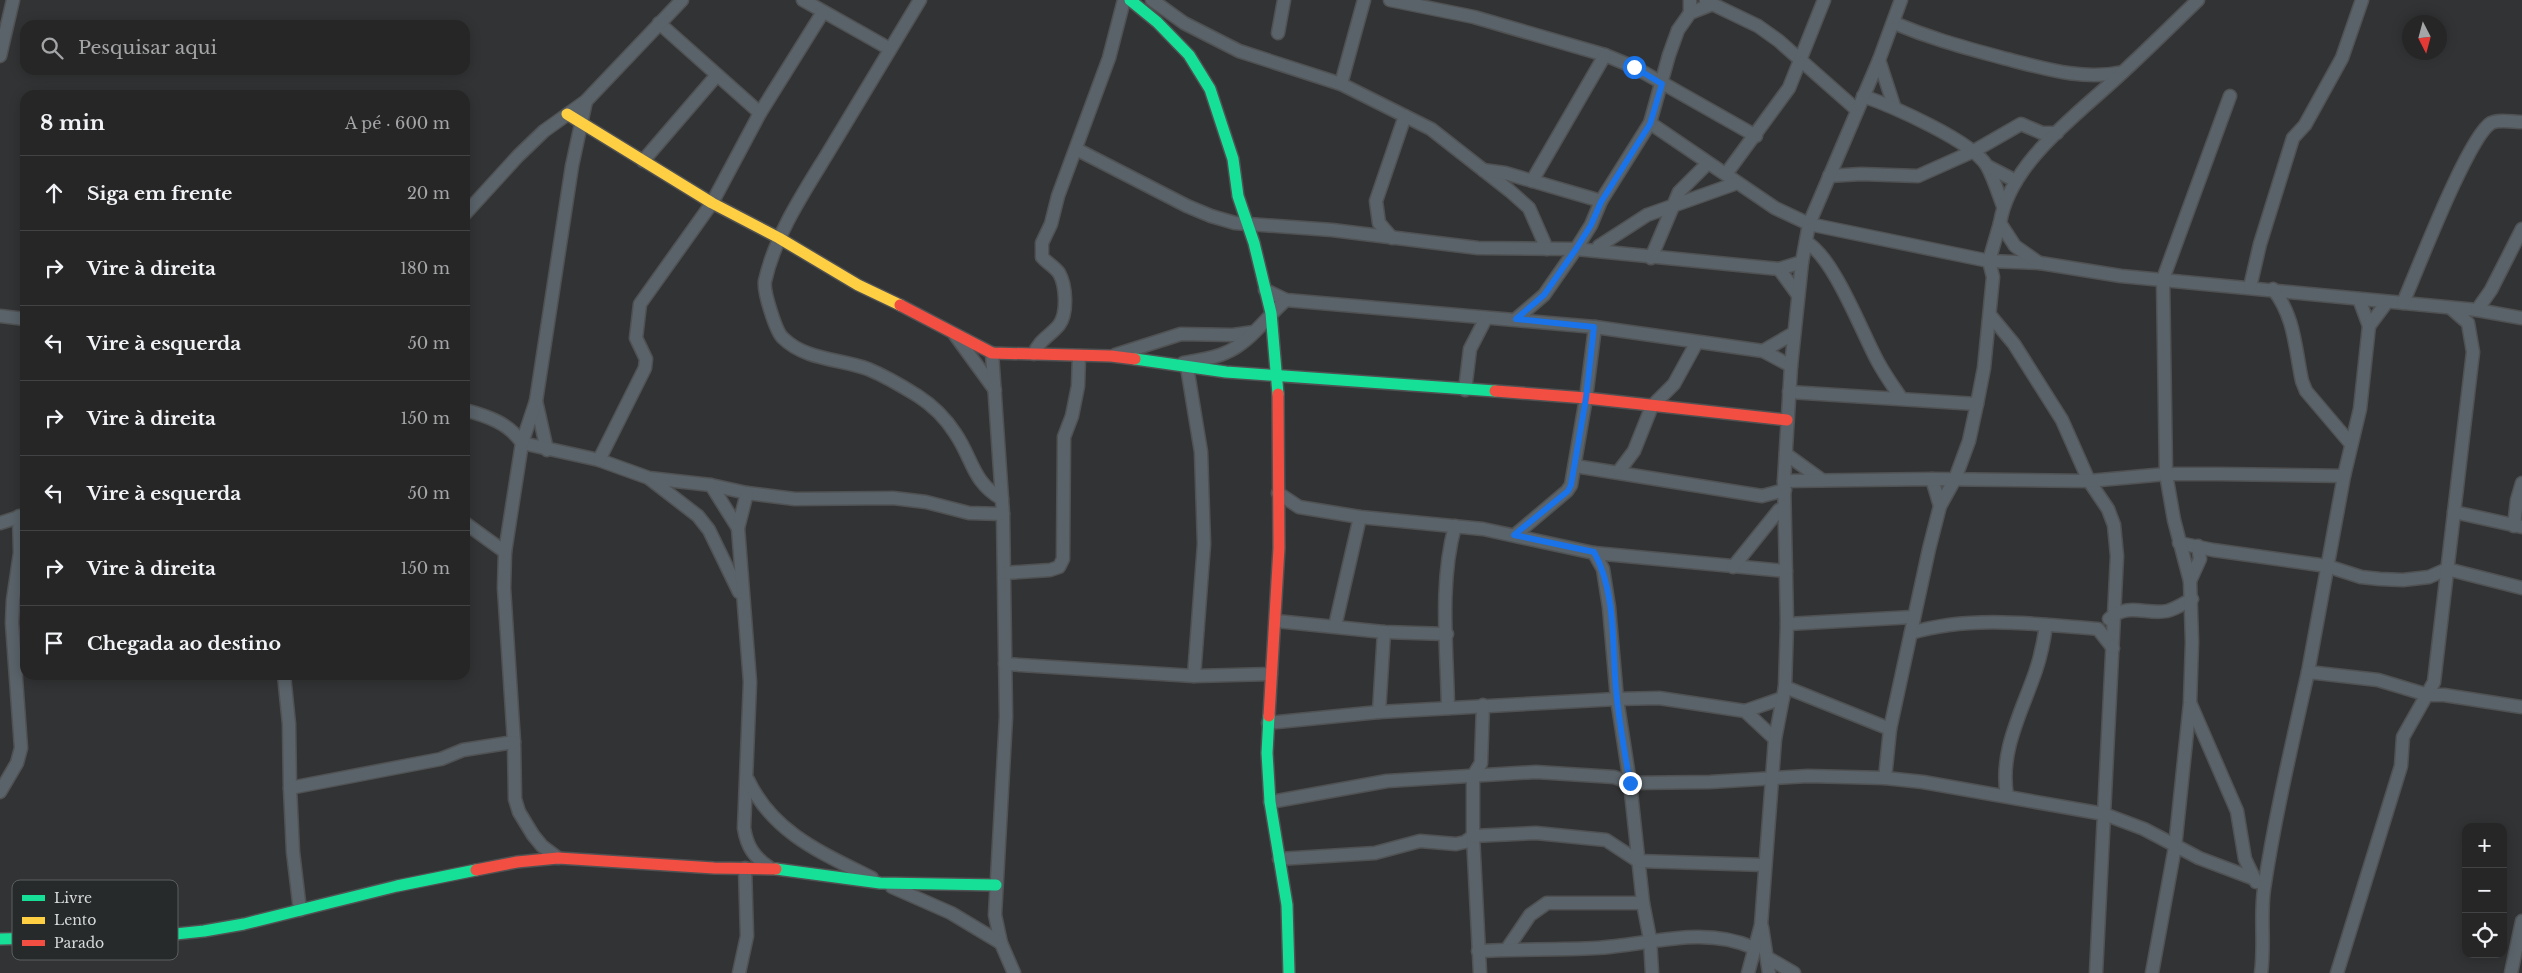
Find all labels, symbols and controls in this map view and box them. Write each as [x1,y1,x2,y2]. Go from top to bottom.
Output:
north arrow [2402,15,2447,60]
search box [20,20,470,75]
icon: search [38,34,66,62]
text: Pesquisar aqui [78,36,217,59]
route start [1623,56,1646,79]
text: 8 min [40,110,105,136]
text: A pé · 600 m [345,113,450,133]
icon: ahead [40,179,68,207]
text: Siga em frente [87,182,232,205]
text: 20 m [407,183,450,203]
icon: right [40,254,68,282]
text: Vire à direita [87,257,216,280]
text: 180 m [400,258,450,278]
icon: left [40,329,68,357]
text: Vire à esquerda [87,332,241,355]
text: 50 m [408,333,450,353]
icon: right [40,404,68,432]
text: Vire à direita [87,407,216,430]
text: 150 m [401,408,450,428]
icon: left [40,479,68,507]
text: Vire à esquerda [87,482,241,505]
text: 50 m [408,483,450,503]
icon: right [40,554,68,582]
text: Vire à direita [87,557,216,580]
text: 150 m [401,558,450,578]
icon: arrive [40,629,68,657]
text: Chegada ao destino [87,632,281,655]
route end [1619,772,1642,795]
map controls [2462,823,2507,958]
button: + [2462,823,2507,868]
button: − [2462,868,2507,913]
legend [12,880,178,960]
text: Livre [54,889,92,907]
text: Lento [54,911,96,929]
button: locate [2462,913,2507,958]
text: Parado [54,934,104,952]

